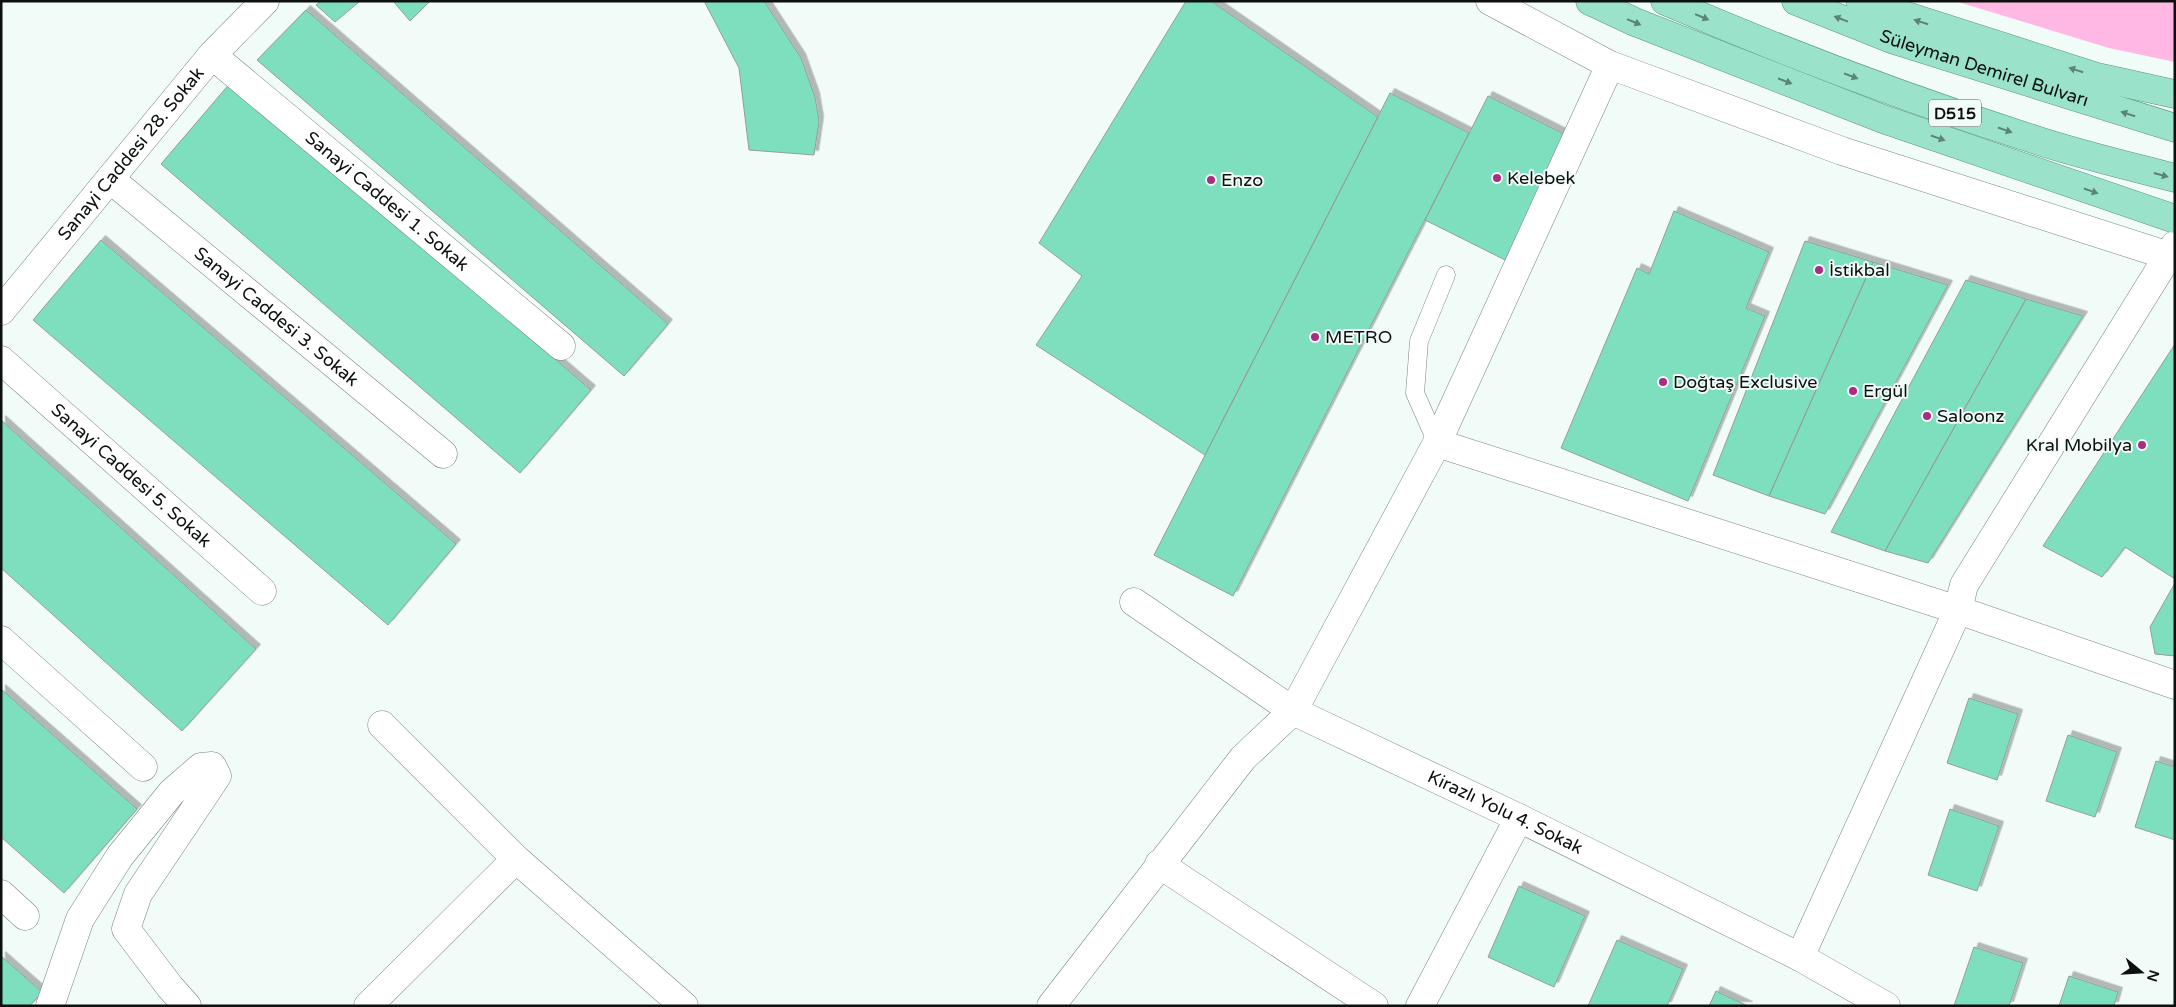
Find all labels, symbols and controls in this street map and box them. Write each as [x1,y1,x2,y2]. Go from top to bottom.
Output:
one-way arrow [1695,14,1710,22]
one-way arrow [1833,15,1848,23]
one-way arrow [1627,18,1641,26]
one-way arrow [1914,18,1929,25]
street label: Süleyman Demirel Bulvarı [1877,24,2091,111]
street label: Sanayi Caddesi 28. Sokak [53,62,209,245]
one-way arrow [2069,66,2084,74]
one-way arrow [1844,72,1859,80]
one-way arrow [1778,78,1793,85]
road number: D515 [1929,100,1981,126]
one-way arrow [2120,110,2135,118]
street label: Sanayi Caddesi 1. Sokak [301,126,474,276]
one-way arrow [1997,127,2012,134]
one-way arrow [1930,134,1945,142]
place label: Kelebek [1507,167,1575,189]
place label: Enzo [1221,169,1263,191]
one-way arrow [2153,171,2168,179]
marker: Kelebek [1491,172,1503,184]
marker: Enzo [1205,174,1217,186]
one-way arrow [2084,187,2099,195]
street label: Sanayi Caddesi 3. Sokak [190,242,363,391]
place label: İstikbal [1829,259,1890,281]
marker: İstikbal [1813,264,1825,276]
place label: METRO [1325,326,1392,348]
marker: METRO [1309,331,1321,343]
place label: Doğtaş Exclusive [1673,371,1818,393]
marker: Doğtaş Exclusive [1657,376,1669,388]
place label: Ergül [1863,380,1908,402]
marker: Ergül [1847,385,1859,397]
street label: Sanayi Caddesi 5. Sokak [47,399,216,552]
place label: Saloonz [1937,405,2005,427]
marker: Saloonz [1921,410,1933,422]
place label: Kral Mobilya [2026,434,2132,456]
marker: Kral Mobilya [2136,439,2148,451]
street label: Kirazlı Yolu 4. Sokak [1424,765,1587,859]
north arrow [2116,947,2166,997]
text: N [2143,968,2163,984]

